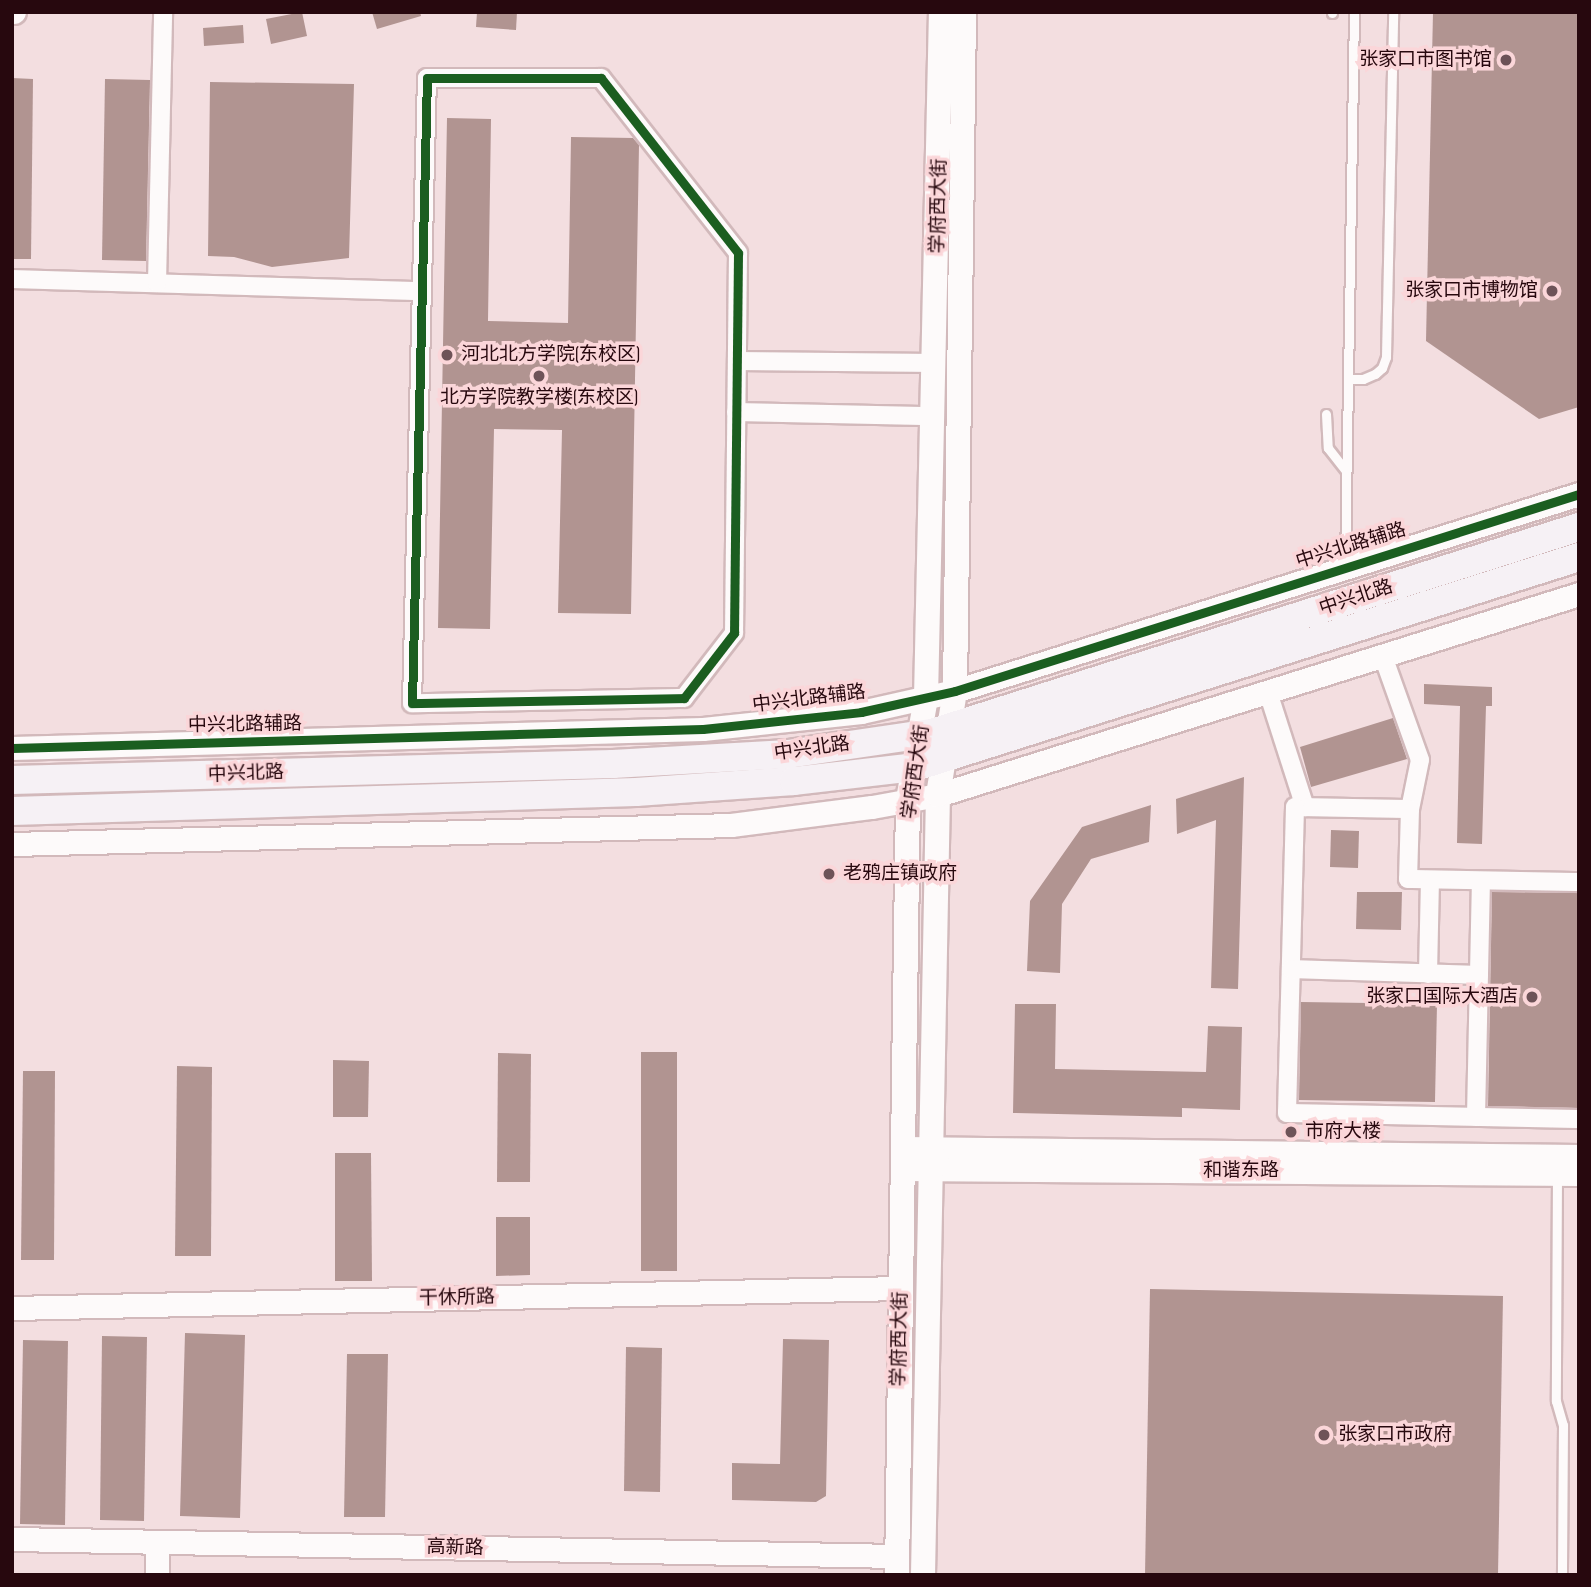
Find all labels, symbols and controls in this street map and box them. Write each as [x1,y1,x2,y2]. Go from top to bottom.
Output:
place label: 张家口市图书馆 [1359,49,1492,71]
marker: 张家口市图书馆 [1498,52,1514,68]
street label: 学府西大街 [927,158,951,254]
place label: 张家口市博物馆 [1405,280,1538,302]
marker: 张家口市博物馆 [1544,283,1560,299]
place label: 河北北方学院(东校区) [461,344,640,366]
marker: 河北北方学院(东校区) [439,347,455,363]
marker: 北方学院教学楼(东校区) [531,368,547,384]
place label: 北方学院教学楼(东校区) [440,387,638,409]
street label: 中兴北路辅路 [1293,518,1409,574]
street label: 中兴北路 [1316,575,1396,621]
street label: 中兴北路辅路 [751,681,867,717]
street label: 中兴北路辅路 [188,713,302,737]
street label: 学府西大街 [898,723,934,821]
street label: 中兴北路 [773,732,851,766]
street label: 中兴北路 [208,761,284,787]
place label: 老鸦庄镇政府 [843,863,957,885]
marker: 老鸦庄镇政府 [821,866,837,882]
place label: 张家口国际大酒店 [1366,986,1518,1008]
marker: 张家口国际大酒店 [1524,989,1540,1005]
place label: 市府大楼 [1305,1121,1381,1143]
marker: 市府大楼 [1283,1124,1299,1140]
street label: 和谐东路 [1203,1160,1279,1182]
street label: 干休所路 [419,1286,495,1310]
street label: 学府西大街 [888,1291,912,1387]
place label: 张家口市政府 [1338,1424,1452,1446]
marker: 张家口市政府 [1316,1427,1332,1443]
street label: 高新路 [426,1536,484,1560]

